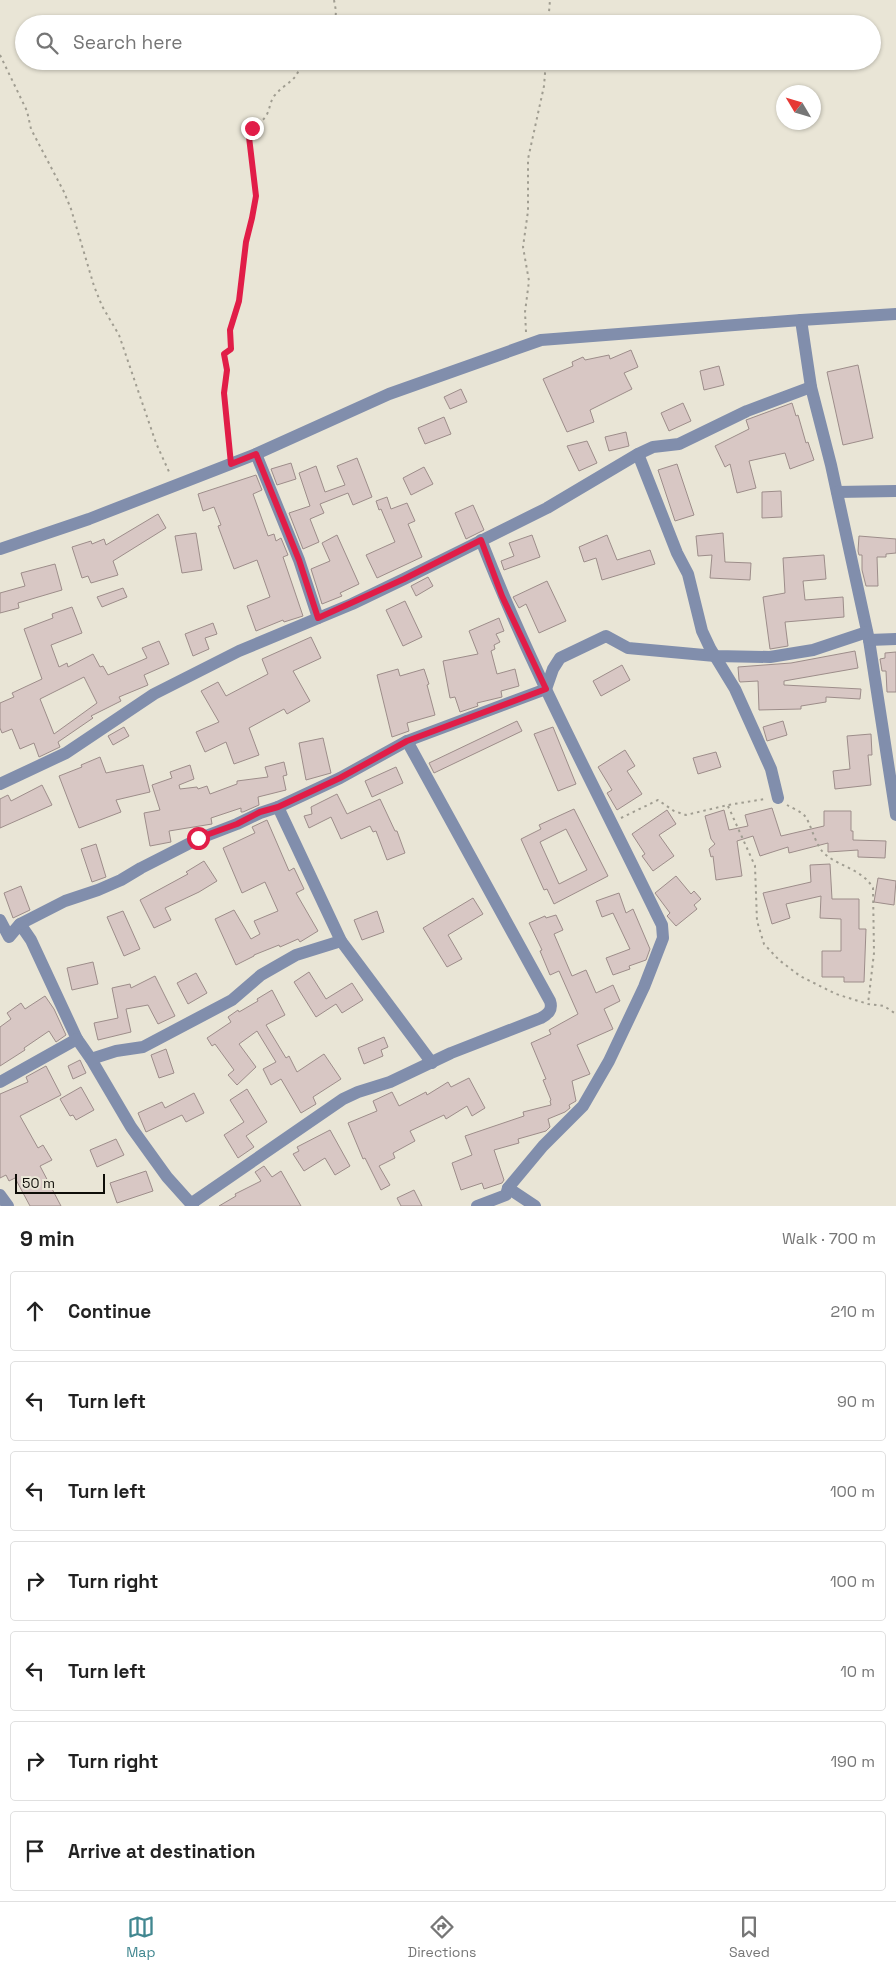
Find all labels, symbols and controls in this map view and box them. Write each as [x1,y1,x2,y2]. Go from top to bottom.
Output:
search box [15,15,881,70]
icon: search [33,29,61,57]
text: Search here [73,30,183,55]
north arrow [776,85,821,130]
route end [241,117,264,140]
route start [187,827,210,850]
scale bar [15,1171,105,1194]
text: 50 m [22,1174,55,1192]
text: 9 min [20,1225,75,1252]
text: Walk · 700 m [782,1228,876,1249]
icon: ahead [21,1297,49,1325]
text: Continue [68,1299,151,1324]
text: 210 m [831,1301,875,1322]
icon: left [21,1387,49,1415]
text: Turn left [68,1389,146,1414]
text: 90 m [837,1391,875,1412]
icon: left [21,1477,49,1505]
text: Turn left [68,1479,146,1504]
text: 100 m [830,1481,875,1502]
icon: right [21,1567,49,1595]
text: Turn right [68,1569,158,1594]
text: 100 m [830,1571,875,1592]
icon: left [21,1657,49,1685]
text: Turn left [68,1659,146,1684]
text: 10 m [840,1661,875,1682]
icon: right [21,1747,49,1775]
text: Turn right [68,1749,158,1774]
text: 190 m [830,1751,875,1772]
icon: arrive [21,1837,49,1865]
text: Arrive at destination [68,1839,256,1864]
tab: Map [126,1913,155,1961]
tab: Directions [408,1913,476,1961]
tab: Saved [729,1913,770,1961]

